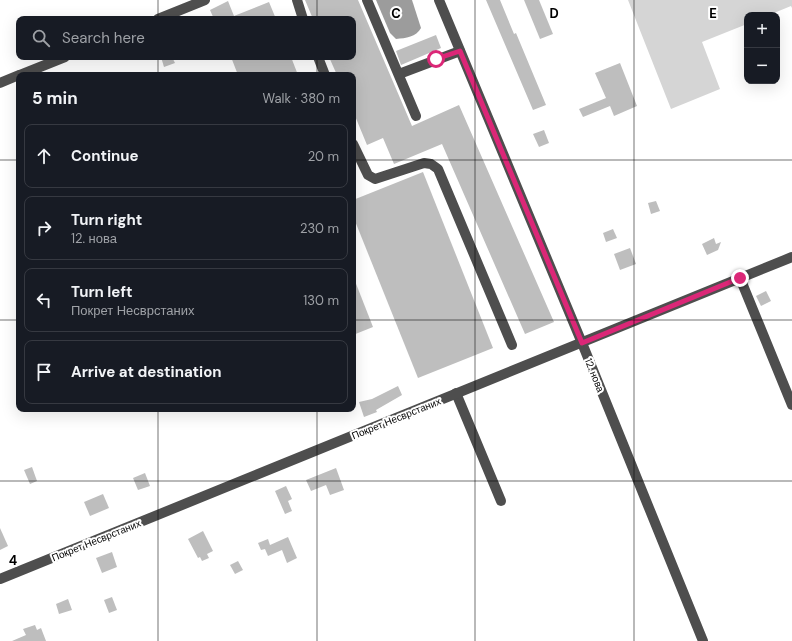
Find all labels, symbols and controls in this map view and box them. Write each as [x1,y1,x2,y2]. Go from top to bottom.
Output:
text: C [391,5,401,22]
text: D [549,5,559,22]
text: E [709,5,717,22]
map controls [744,12,780,84]
button: + [744,12,780,48]
search box [16,16,356,60]
icon: search [30,27,52,49]
text: Search here [62,28,145,48]
button: − [744,48,780,84]
route start [427,50,445,68]
text: 5 min [32,87,78,109]
text: Walk · 380 m [263,90,340,107]
icon: ahead [33,145,55,167]
text: Continue [71,146,139,166]
text: 20 m [308,148,339,165]
text: Turn right [71,210,142,230]
icon: right [33,217,55,239]
text: 230 m [300,220,339,237]
text: 12. нова [71,230,117,247]
route end [731,269,749,287]
text: Turn left [71,282,132,302]
icon: left [33,289,55,311]
text: 130 m [303,292,339,309]
text: Покрет Несврстаних [71,302,194,319]
street label: 12. нова [582,356,607,394]
icon: arrive [33,361,55,383]
text: Arrive at destination [71,362,222,382]
street label: Покрет Несврстаних [350,395,443,442]
street label: Покрет Несврстаних [50,517,143,564]
text: 4 [9,552,17,569]

